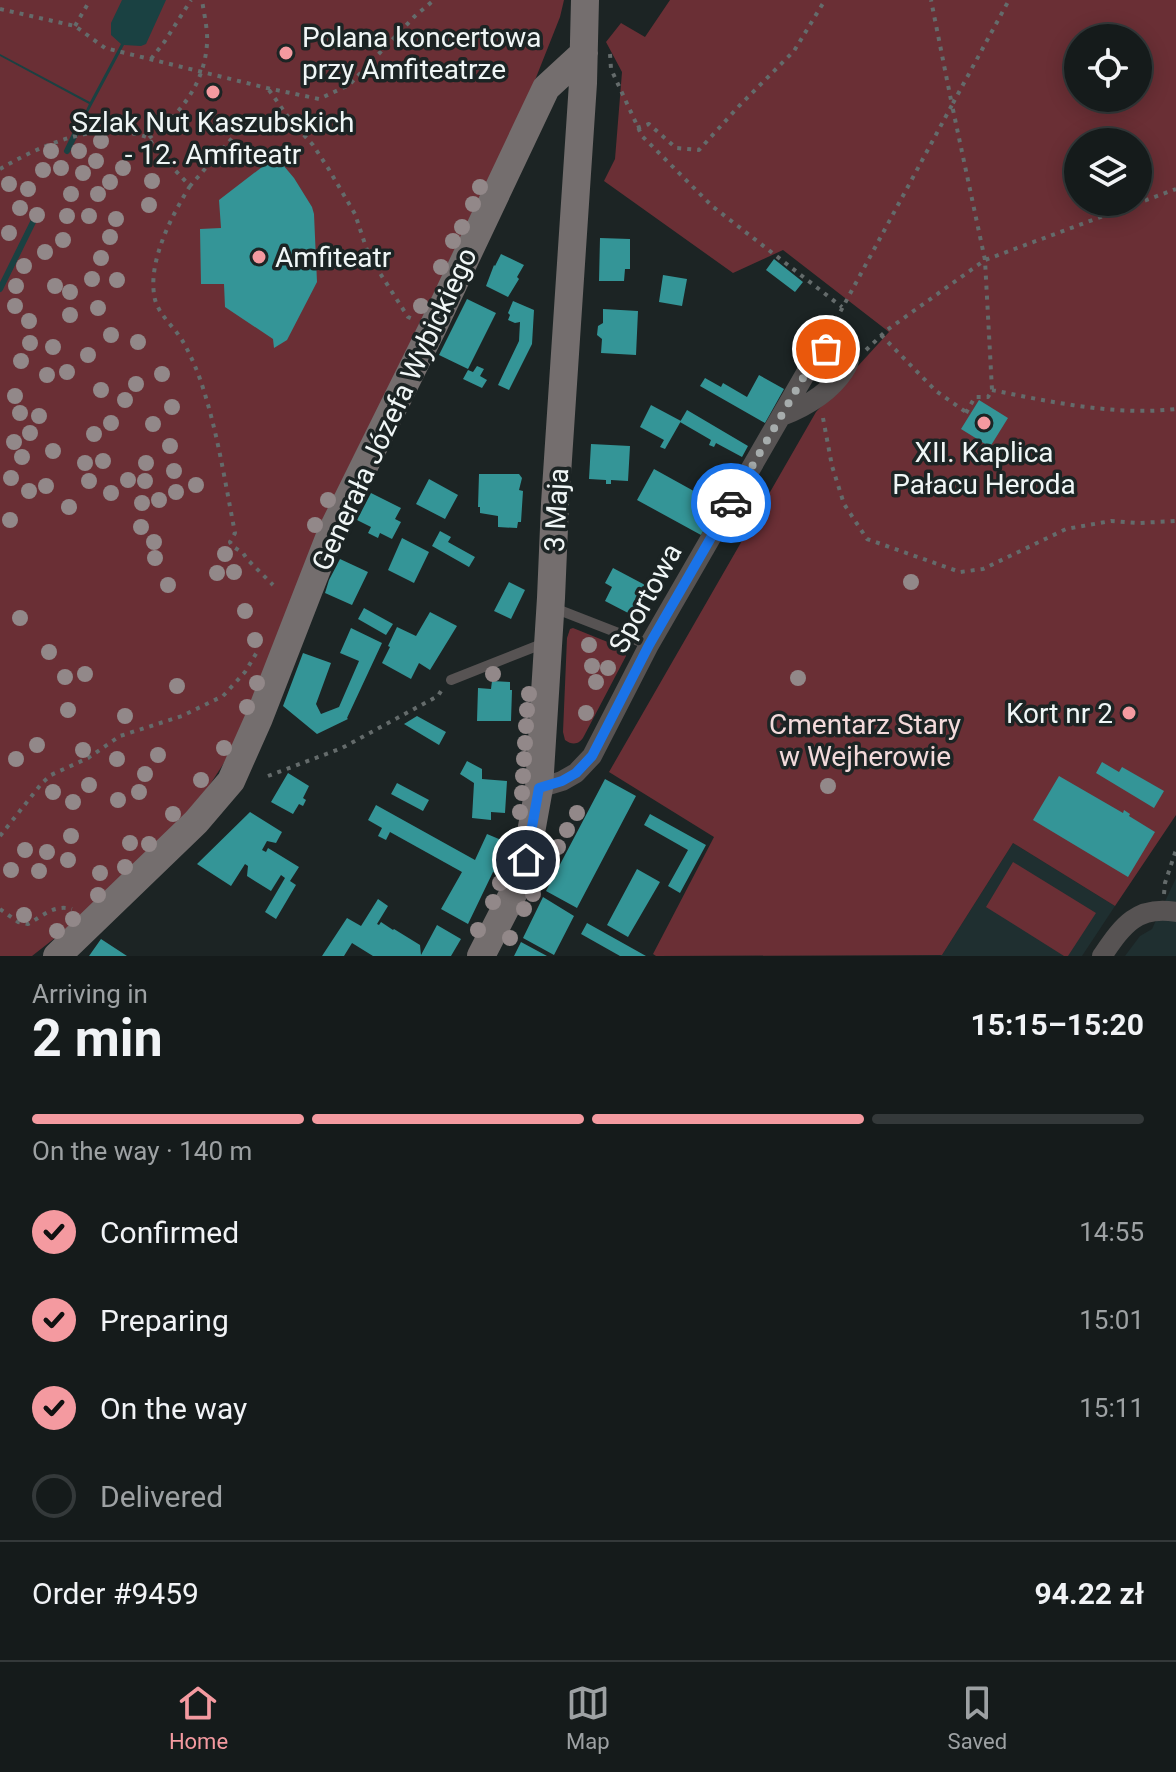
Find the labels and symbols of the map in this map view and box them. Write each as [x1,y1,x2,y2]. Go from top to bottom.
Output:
place label: Polana koncertowa przy Amfiteatrze [302,21,542,86]
marker: Polana koncertowa przy Amfiteatrze [277,44,295,62]
marker: Szlak Nut Kaszubskich - 12. Amfiteatr [204,83,222,101]
place label: Szlak Nut Kaszubskich - 12. Amfiteatr [71,106,355,171]
place label: Amfiteatr [275,241,392,274]
street label: Generała Józefa Wybickiego [305,242,484,576]
marker: Amfiteatr [250,248,268,266]
pin [792,315,860,383]
marker: XII. Kaplica Pałacu Heroda [975,414,993,432]
place label: XII. Kaplica Pałacu Heroda [892,436,1076,501]
courier [691,463,771,543]
street label: 3 Maja [538,467,575,553]
street label: Sportowa [602,538,689,659]
place label: Kort nr 2 [1006,697,1113,730]
marker: Kort nr 2 [1120,704,1138,722]
park label: Cmentarz Stary w Wejherowie [769,708,961,773]
pin [492,826,560,894]

